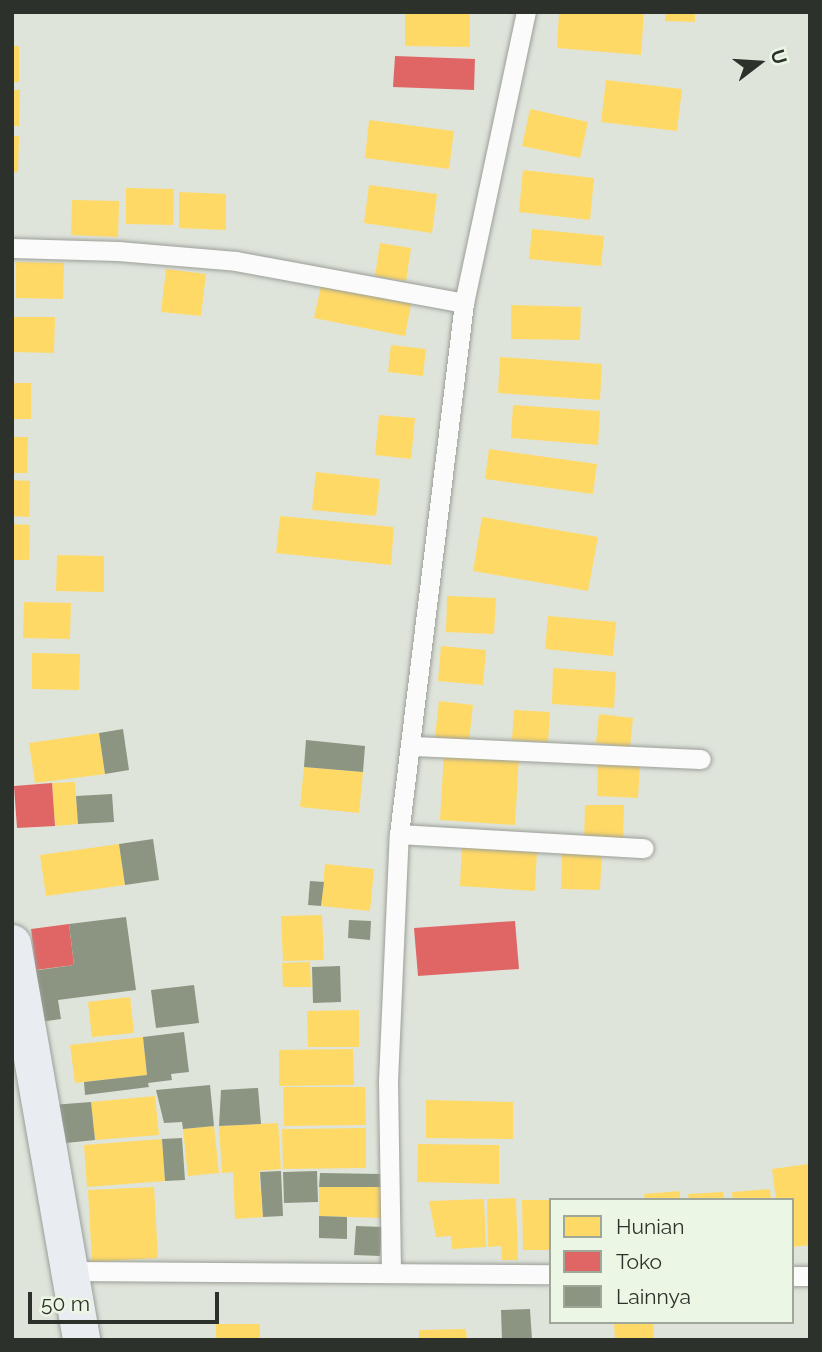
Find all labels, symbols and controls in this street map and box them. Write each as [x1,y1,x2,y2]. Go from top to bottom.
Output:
north arrow [724,28,794,98]
text: U [766,47,792,67]
legend [549,1198,794,1324]
text: Hunian [616,1214,684,1239]
text: Toko [616,1249,662,1274]
scale bar [32,1278,222,1322]
text: Lainnya [616,1284,691,1309]
text: 50 m [41,1291,90,1316]

